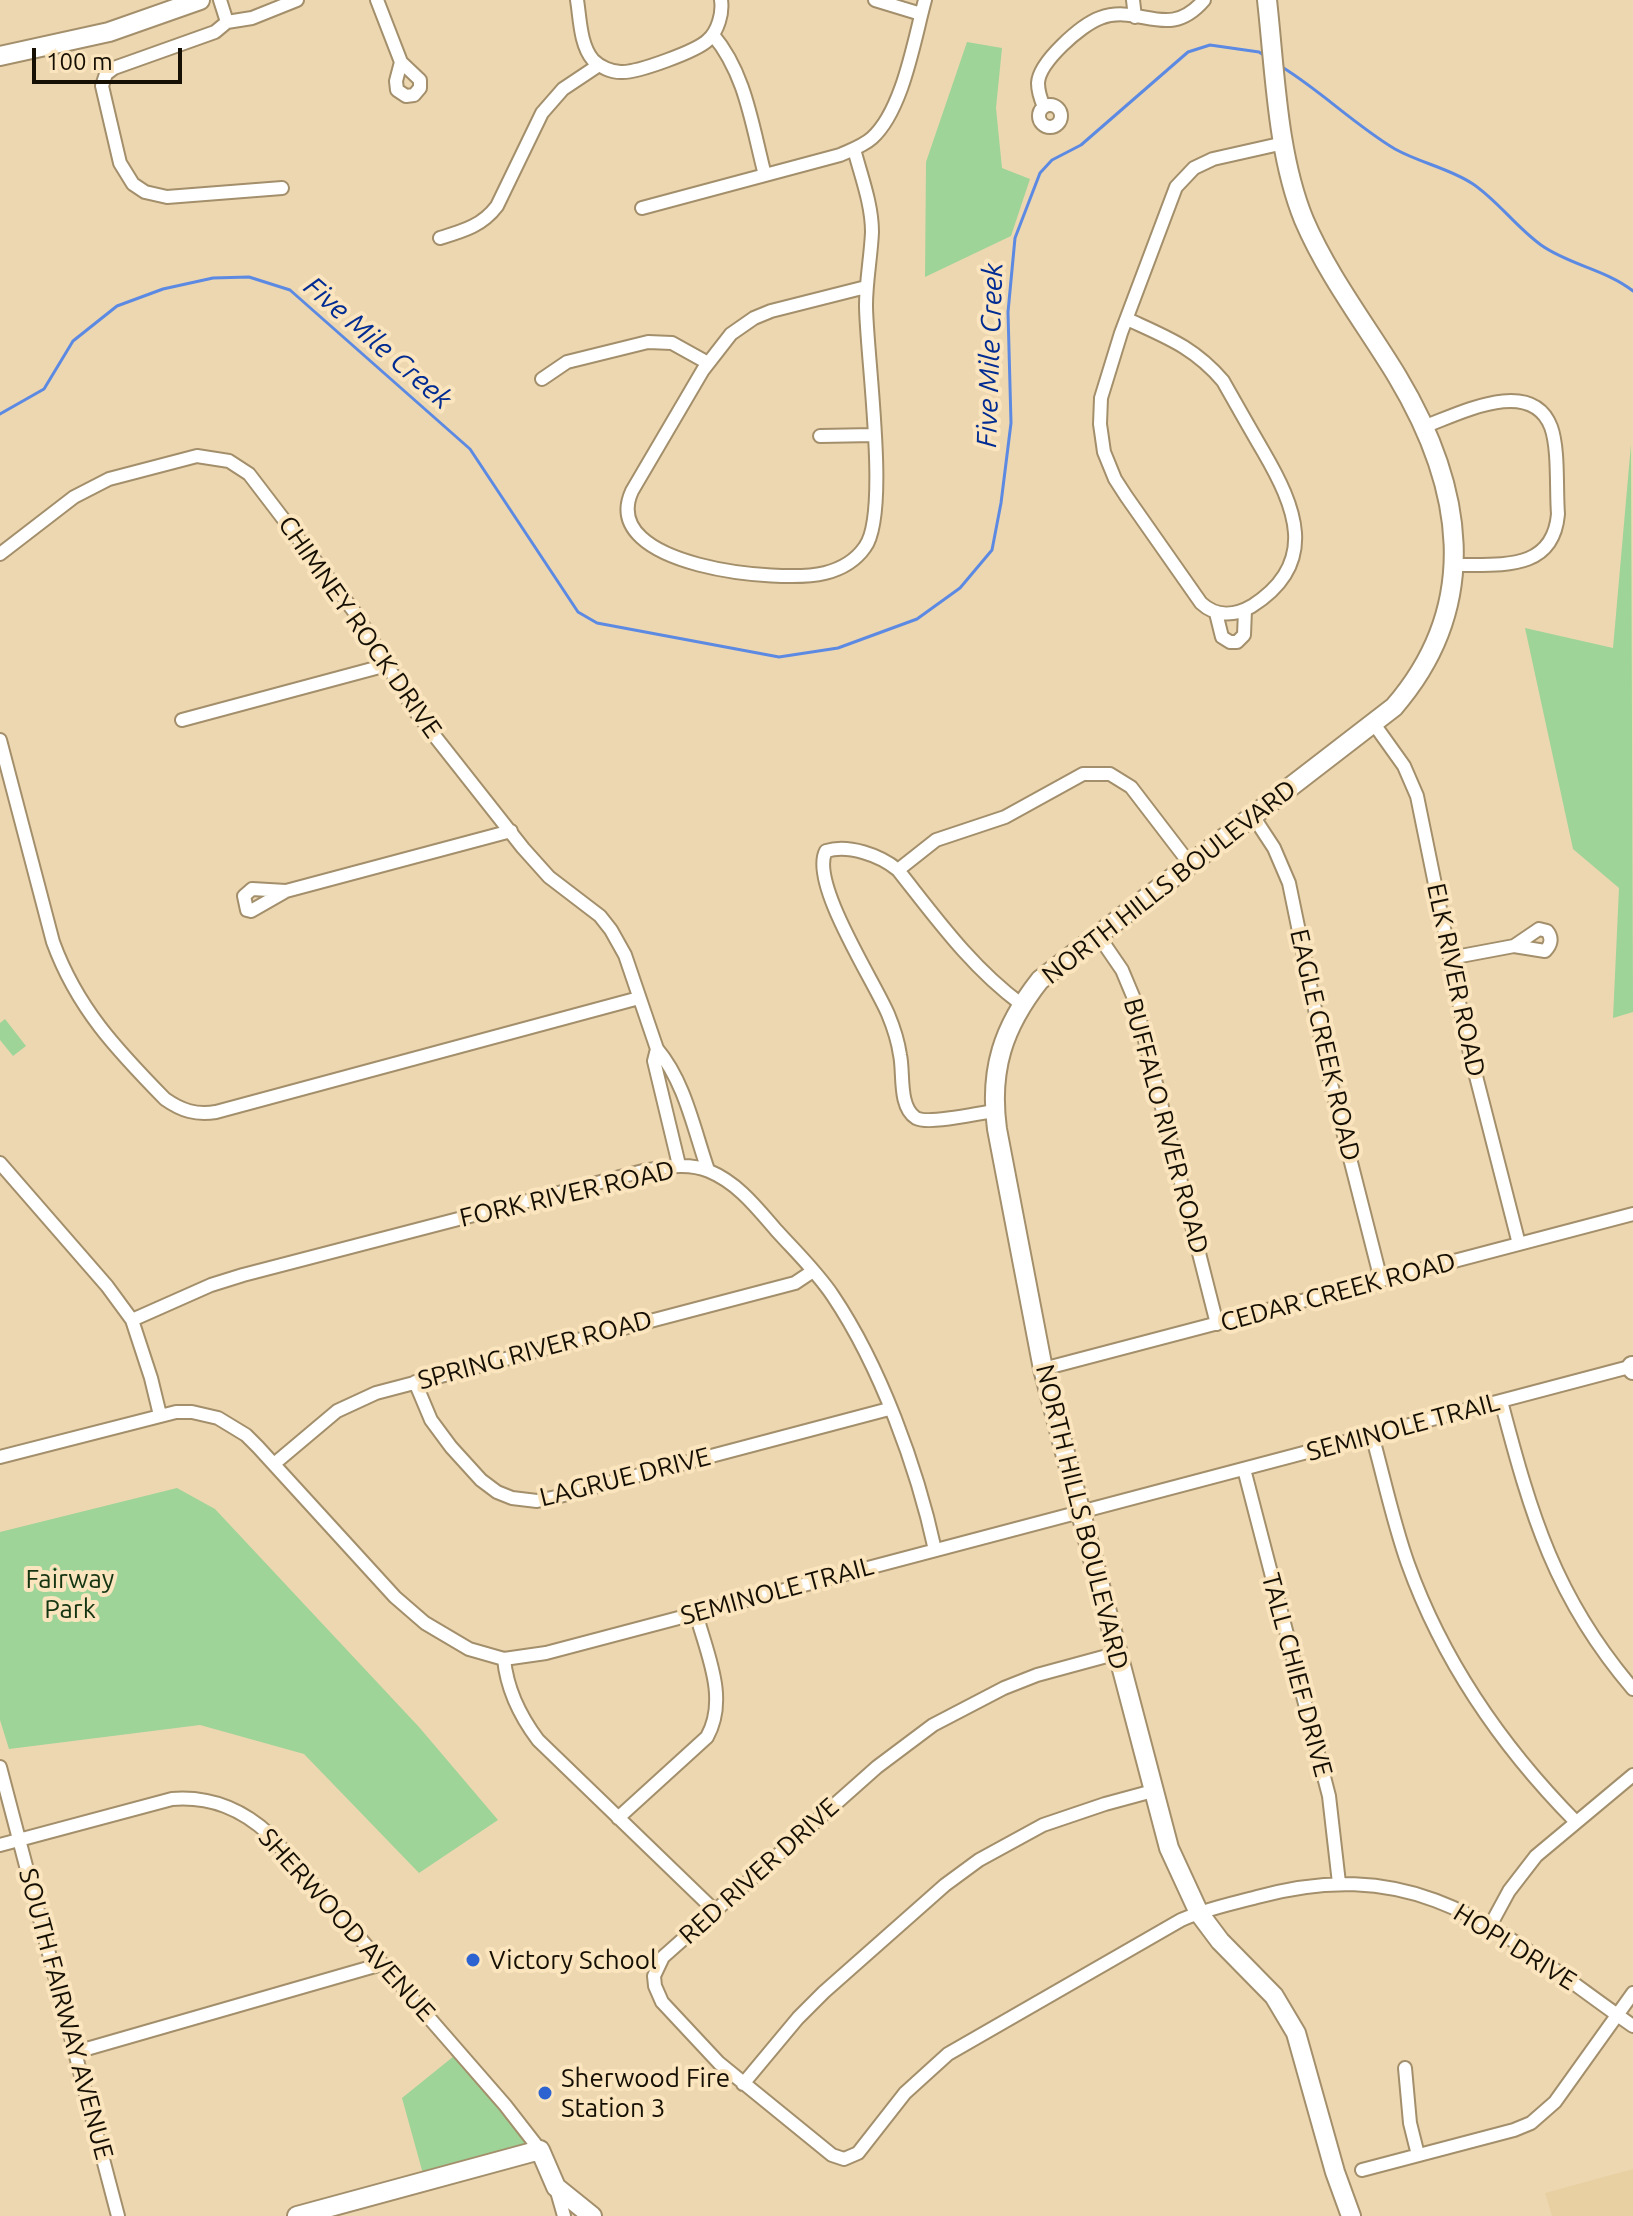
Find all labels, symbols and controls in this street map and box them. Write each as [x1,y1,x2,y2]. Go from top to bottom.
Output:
scale bar [36,32,186,82]
text: 100 m [46,48,113,75]
water label: Five Mile Creek [970,262,1010,448]
water label: Five Mile Creek [297,270,459,416]
street label: CHIMNEY ROCK DRIVE [272,510,448,744]
street label: NORTH HILLS BOULEVARD [1036,773,1302,991]
street label: ELK RIVER ROAD [1420,880,1492,1080]
street label: EAGLE CREEK ROAD [1283,926,1367,1164]
street label: BUFFALO RIVER ROAD [1117,995,1215,1257]
street label: FORK RIVER ROAD [457,1154,677,1234]
street label: CEDAR CREEK ROAD [1217,1246,1459,1338]
street label: SPRING RIVER ROAD [414,1304,656,1396]
street label: NORTH HILLS BOULEVARD [1029,1361,1135,1673]
street label: SEMINOLE TRAIL [1303,1386,1503,1468]
street label: LAGRUE DRIVE [536,1441,714,1513]
street label: SEMINOLE TRAIL [677,1550,877,1632]
park label: Fairway Park [26,1563,114,1624]
street label: TALL CHIEF DRIVE [1255,1570,1339,1780]
street label: RED RIVER DRIVE [673,1791,845,1951]
street label: SHERWOOD AVENUE [252,1822,442,2028]
street label: SOUTH FAIRWAY AVENUE [12,1865,120,2163]
street label: HOPI DRIVE [1448,1897,1582,1997]
place label: Victory School [489,1944,657,1976]
marker: Victory School [464,1951,482,1969]
place label: Sherwood Fire Station 3 [561,2062,730,2124]
marker: Sherwood Fire Station 3 [536,2084,554,2102]

